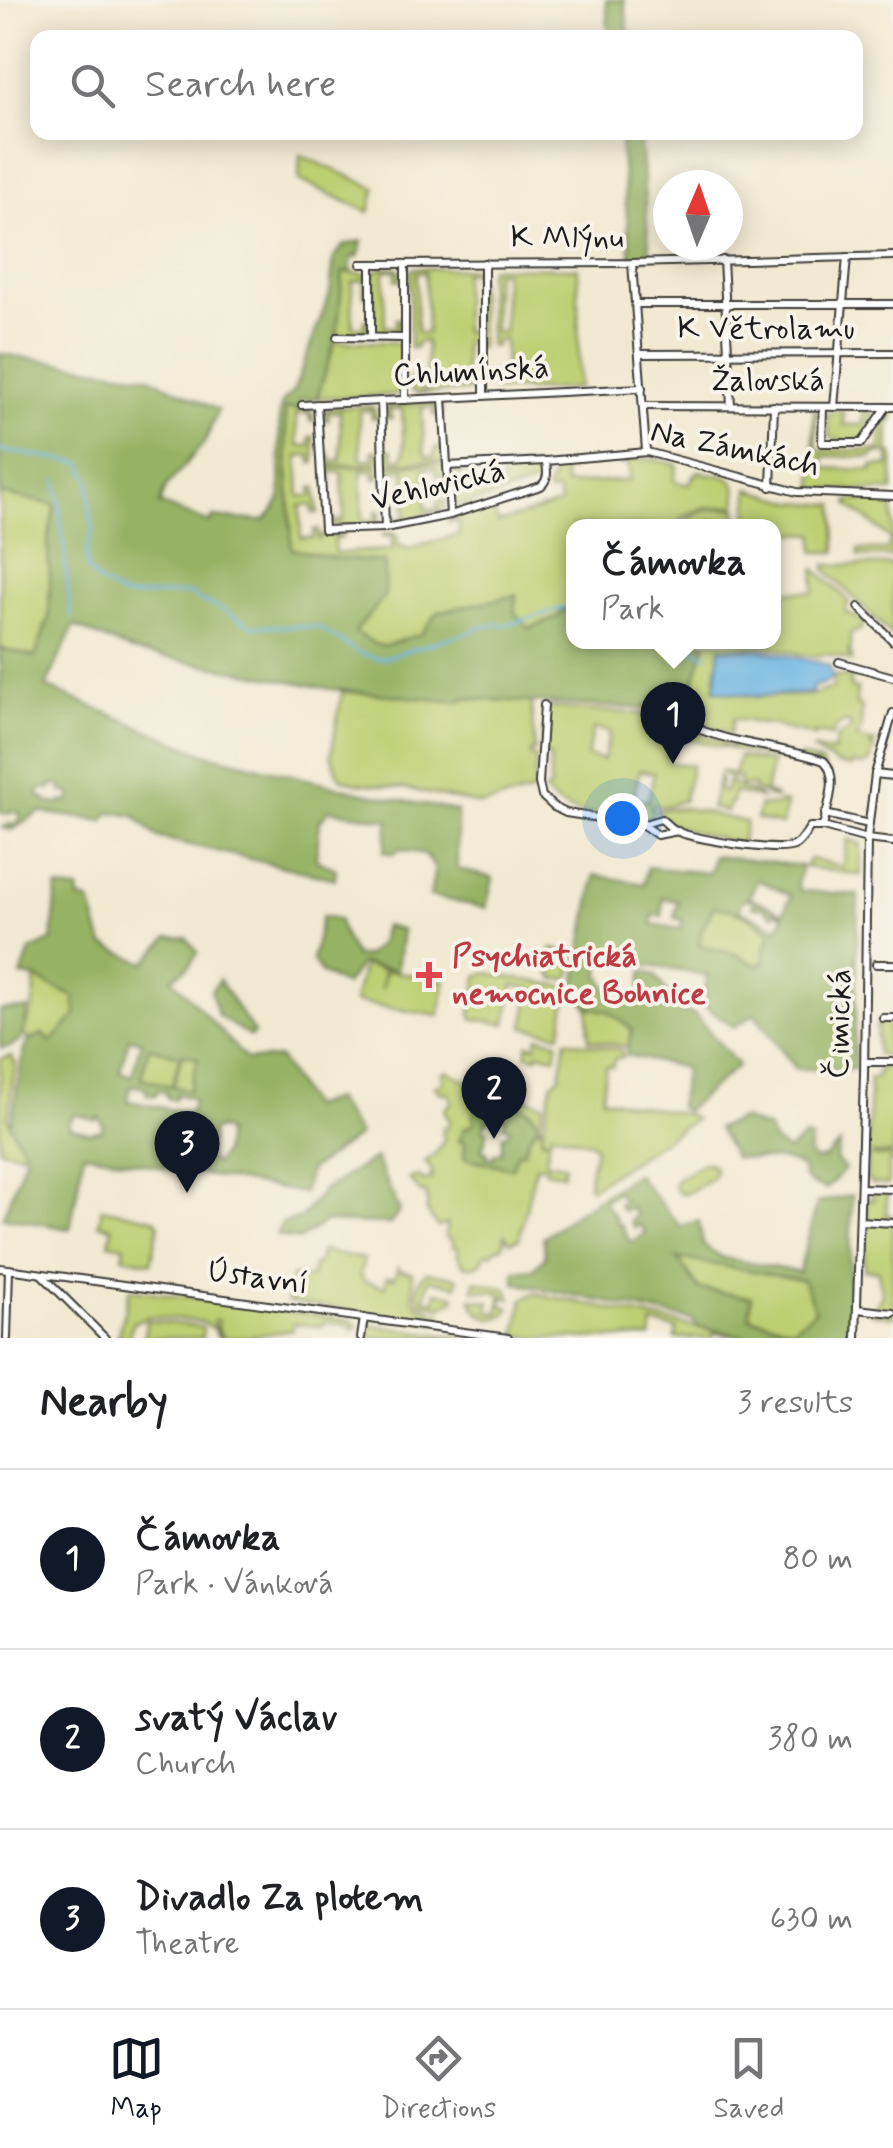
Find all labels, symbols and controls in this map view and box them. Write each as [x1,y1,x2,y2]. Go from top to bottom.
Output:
search box [30,30,863,140]
icon: search [65,58,120,113]
text: Search here [145,61,336,110]
north arrow [653,170,743,260]
street label: K Mlýnu [510,217,624,259]
street label: K Větrolamu [677,308,855,350]
street label: Chlumínská [392,347,550,397]
street label: Žalovská [711,360,825,402]
street label: Na Zámkách [647,411,823,487]
street label: Vehlovická [367,450,509,522]
popup [566,519,781,649]
text: Čámovka [601,539,746,588]
text: Park [601,588,664,630]
pin: 1 [640,682,706,764]
your location [597,793,648,844]
place label: Psychiatrická nemocnice Bohnice [452,936,706,1015]
marker: Psychiatrická nemocnice Bohnice [416,962,442,988]
street label: Čimická [818,969,862,1079]
pin: 2 [462,1056,526,1139]
pin: 3 [154,1110,220,1193]
street label: Ústavní [203,1250,311,1306]
text: Nearby [40,1376,168,1431]
text: 3 results [737,1382,853,1424]
text: Čámovka [135,1514,281,1563]
text: 1 [65,1538,80,1580]
text: 80 m [783,1538,853,1580]
text: Park · Vánková [135,1563,334,1605]
text: svatý Václav [135,1694,337,1743]
text: 2 [65,1718,80,1760]
text: 380 m [768,1718,853,1760]
text: Church [135,1743,236,1785]
text: Divadlo Za plotem [135,1874,424,1923]
text: 3 [65,1898,80,1940]
text: 630 m [770,1898,853,1940]
text: Theatre [135,1923,240,1965]
tab: Map [109,2031,164,2128]
tab: Directions [381,2031,496,2128]
tab: Saved [714,2031,784,2128]

